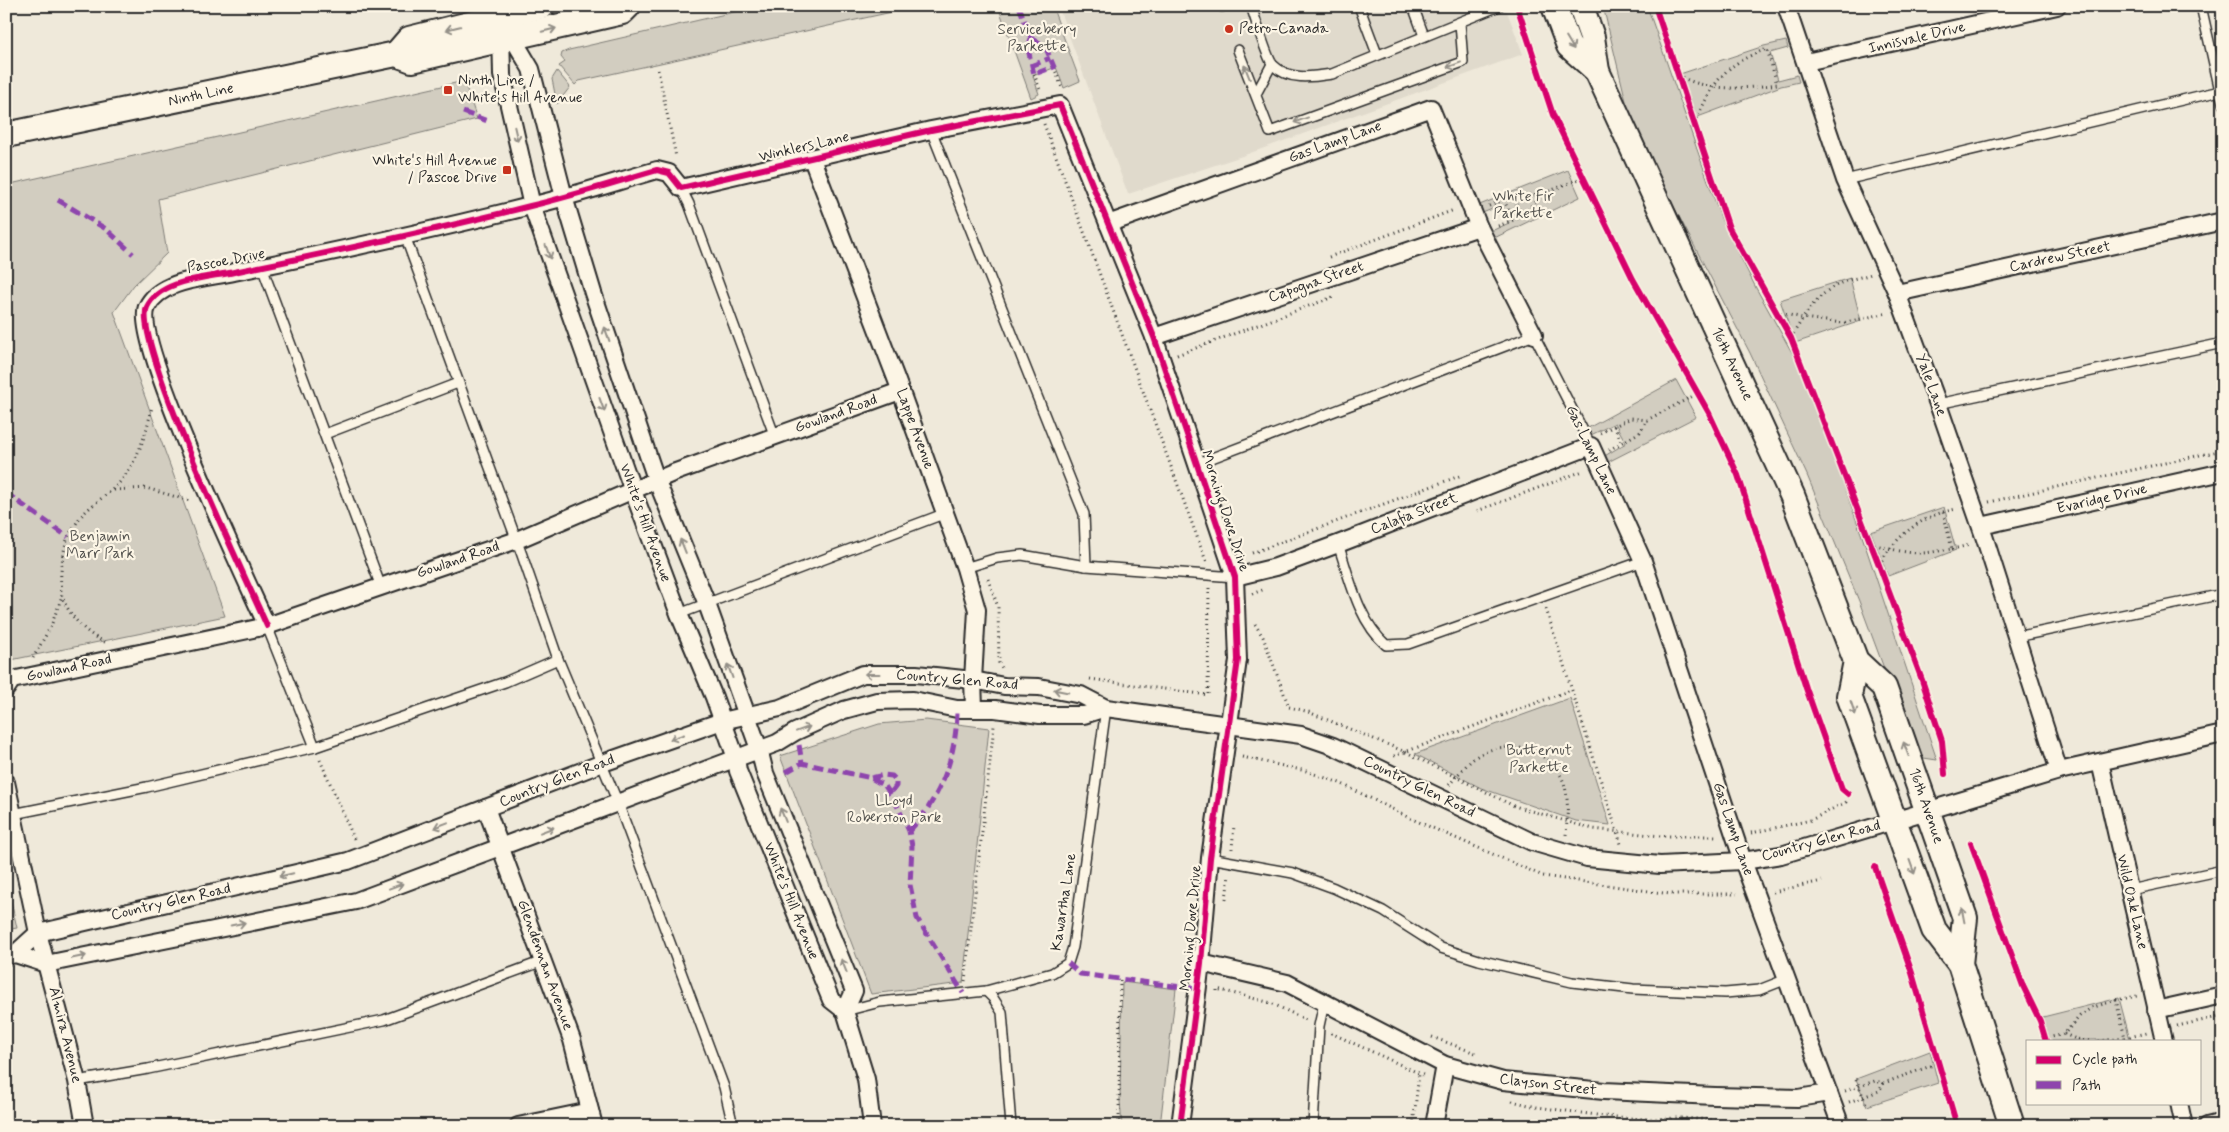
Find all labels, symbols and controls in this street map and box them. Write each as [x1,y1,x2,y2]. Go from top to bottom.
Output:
street label: Innisvale Drive [1867,17,1967,59]
place label: Petro-Canada [1239,19,1330,39]
park label: Serviceberry Parkette [998,20,1076,57]
marker: Petro-Canada [1223,23,1235,35]
one-way arrow [446,24,462,33]
one-way arrow [540,25,556,34]
one-way arrow [1565,35,1575,49]
one-way arrow [1446,61,1462,70]
one-way arrow [1241,65,1250,80]
place label: Ninth Line / White's Hill Avenue [458,71,583,108]
street label: Ninth Line [166,78,236,112]
marker: Ninth Line / White's Hill Avenue [442,84,454,96]
street label: Gas Lamp Lane [1286,116,1384,168]
one-way arrow [1294,116,1309,125]
one-way arrow [512,125,521,141]
street label: Winklers Lane [757,127,851,167]
place label: White's Hill Avenue / Pascoe Drive [372,151,497,188]
marker: White's Hill Avenue / Pascoe Drive [501,164,513,176]
park label: White Fir Parkette [1492,187,1554,224]
street label: Cardrew Street [2008,237,2112,277]
street label: Pascoe Drive [185,244,267,278]
one-way arrow [544,244,553,259]
street label: Capogna Street [1266,256,1367,309]
street label: 16th Avenue [1706,324,1758,404]
one-way arrow [602,326,611,342]
street label: Yale Lane [1910,351,1952,419]
street label: Lappe Avenue [891,386,939,472]
street label: Gowland Road [792,390,880,438]
one-way arrow [598,397,607,413]
street label: Gas Lamp Lane [1561,402,1621,498]
street label: Morning Dove Drive [1195,448,1254,575]
street label: White's Hill Avenue [614,461,676,585]
street label: Evaridge Drive [2055,479,2149,519]
street label: Calafia Street [1368,488,1460,540]
park label: Benjamin Marr Park [66,527,134,564]
street label: Gowland Road [414,536,502,584]
one-way arrow [678,539,687,554]
street label: Gowland Road [25,649,113,687]
one-way arrow [725,663,735,679]
street label: Country Glen Road [895,665,1019,695]
one-way arrow [865,669,881,679]
one-way arrow [1053,686,1069,696]
one-way arrow [1849,700,1859,716]
one-way arrow [794,724,810,733]
one-way arrow [669,733,685,742]
park label: Butternut Parkette [1506,741,1572,778]
one-way arrow [1901,742,1910,757]
street label: Country Glen Road [496,750,618,812]
street label: Country Glen Road [1360,751,1478,823]
street label: 16th Avenue [1904,766,1948,846]
street label: Gas Lamp Lane [1708,780,1758,879]
park label: LLoyd Roberston Park [847,791,942,828]
one-way arrow [778,808,787,823]
street label: Country Glen Road [1759,815,1883,866]
one-way arrow [434,821,449,831]
one-way arrow [539,825,554,834]
street label: White's Hill Avenue [758,839,824,963]
street label: Kawartha Lane [1046,852,1082,952]
street label: Wild Oak Lane [2111,852,2153,952]
one-way arrow [1908,859,1917,874]
street label: Morning Dove Drive [1176,864,1207,992]
one-way arrow [279,871,295,880]
street label: Country Glen Road [109,878,233,925]
one-way arrow [388,881,403,890]
street label: Glendennan Avenue [512,897,578,1033]
one-way arrow [1958,908,1967,924]
one-way arrow [230,919,246,929]
one-way arrow [70,952,86,961]
one-way arrow [839,959,848,974]
street label: Almira Avenue [43,985,87,1085]
legend [2026,1040,2202,1104]
text: Cycle path [2072,1050,2137,1070]
street label: Clayson Street [1498,1069,1598,1101]
text: Path [2072,1076,2101,1096]

